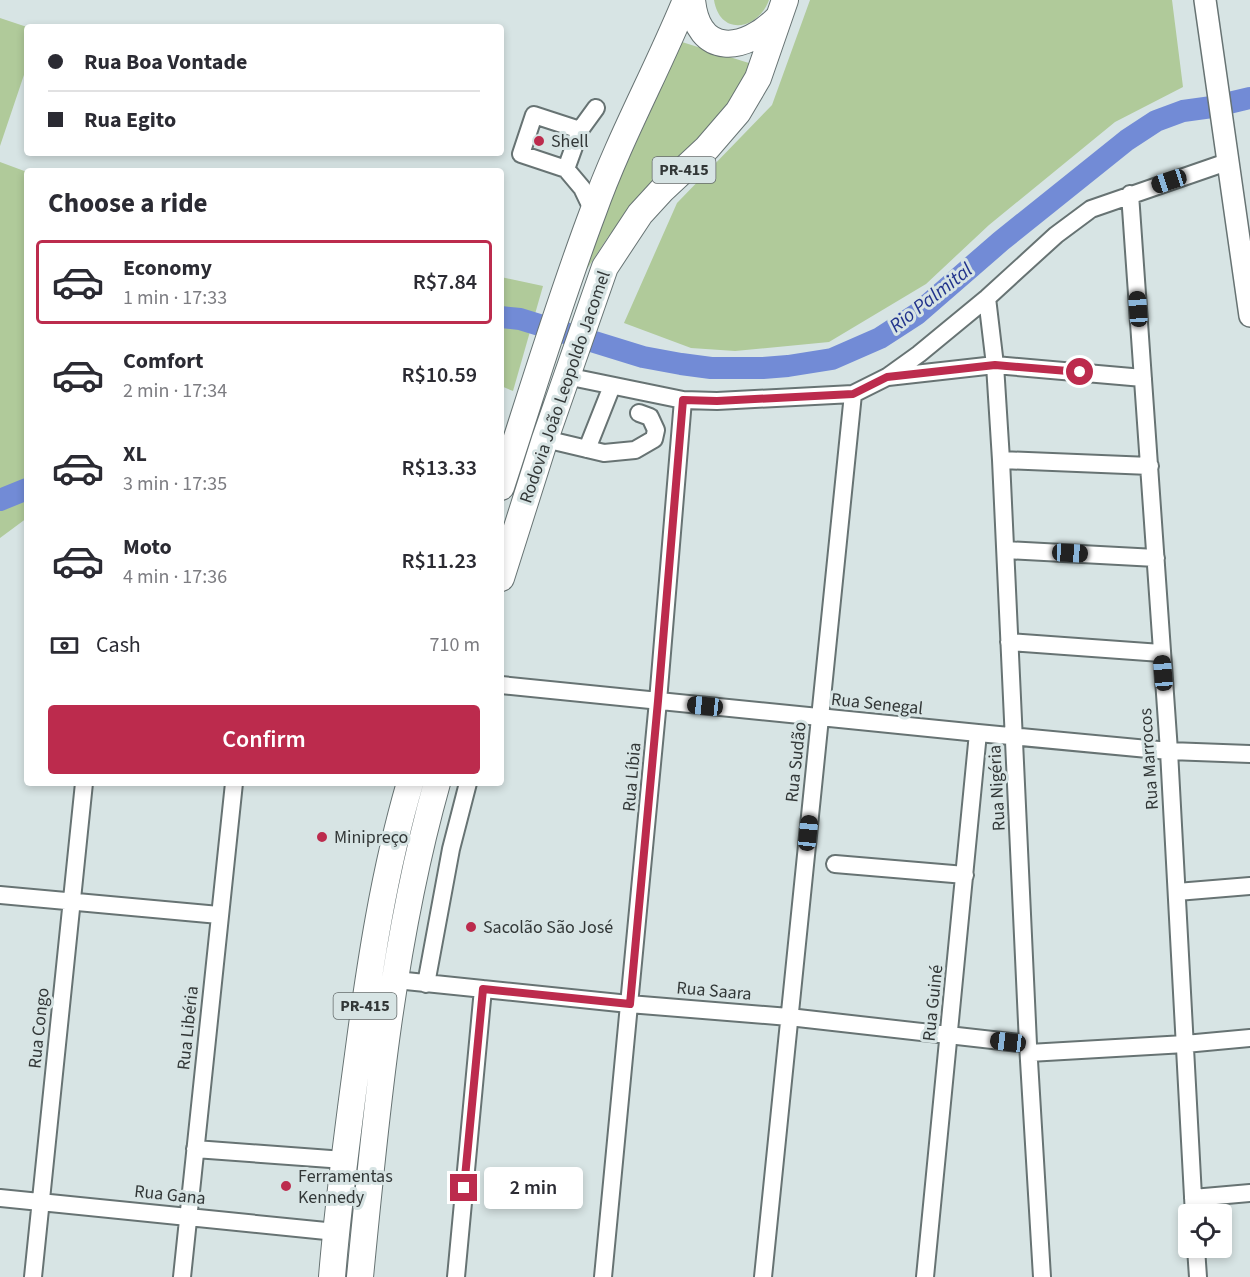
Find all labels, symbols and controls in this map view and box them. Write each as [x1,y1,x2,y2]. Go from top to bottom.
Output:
text: Rua Boa Vontade [84,46,247,78]
text: Rua Egito [84,104,176,136]
place label: Shell [551,129,589,154]
marker: Shell [532,134,546,148]
road number: PR-415 [652,157,716,183]
car [1149,167,1189,195]
text: Choose a ride [48,184,208,223]
text: Economy [123,252,212,284]
icon: car [51,255,105,309]
water label: Rio Palmital [883,256,979,340]
text: R$7.84 [413,266,477,298]
street label: Rodovia João Leopoldo Jacomel [513,267,617,507]
text: 1 min · 17:33 [123,284,227,312]
car [1128,290,1148,328]
text: Comfort [123,345,204,377]
icon: car [51,348,105,402]
route start [1066,358,1093,385]
text: R$10.59 [401,359,477,391]
text: 2 min · 17:34 [123,377,227,405]
text: XL [123,438,147,470]
icon: car [51,441,105,495]
text: R$13.33 [401,452,477,484]
text: 3 min · 17:35 [123,470,227,498]
text: Moto [123,531,172,563]
icon: car [51,534,105,588]
car [1052,543,1088,563]
text: R$11.23 [401,545,477,577]
text: 4 min · 17:36 [123,563,227,591]
icon: cash [48,629,81,662]
text: Cash [96,629,141,661]
text: 710 m [430,631,480,659]
car [1152,654,1174,692]
street label: Rua Senegal [830,687,924,721]
car [686,695,724,717]
button: Confirm [48,705,480,774]
street label: Rua Marrocos [1133,707,1165,811]
street label: Rua Sudão [779,720,813,804]
street label: Rua Líbia [617,741,647,813]
street label: Rua Nigéria [982,744,1012,832]
car [797,814,819,852]
place label: Minipreço [334,825,408,850]
marker: Minipreço [315,830,329,844]
place label: Sacolão São José [483,915,613,940]
marker: Sacolão São José [464,920,478,934]
street label: Rua Guiné [917,963,949,1043]
street label: Rua Saara [675,975,753,1007]
street label: Rua Libéria [171,985,205,1071]
street label: Rua Congo [22,986,56,1070]
road number: PR-415 [334,993,397,1019]
car [989,1031,1027,1053]
place label: Ferramentas Kennedy [298,1164,393,1210]
callout: 2 min [485,1167,584,1209]
route end [450,1174,477,1201]
text: 2 min [510,1174,557,1202]
street label: Rua Gana [133,1179,207,1211]
marker: Ferramentas Kennedy [279,1179,293,1193]
map controls [1178,1204,1232,1258]
button: locate [1178,1204,1232,1258]

